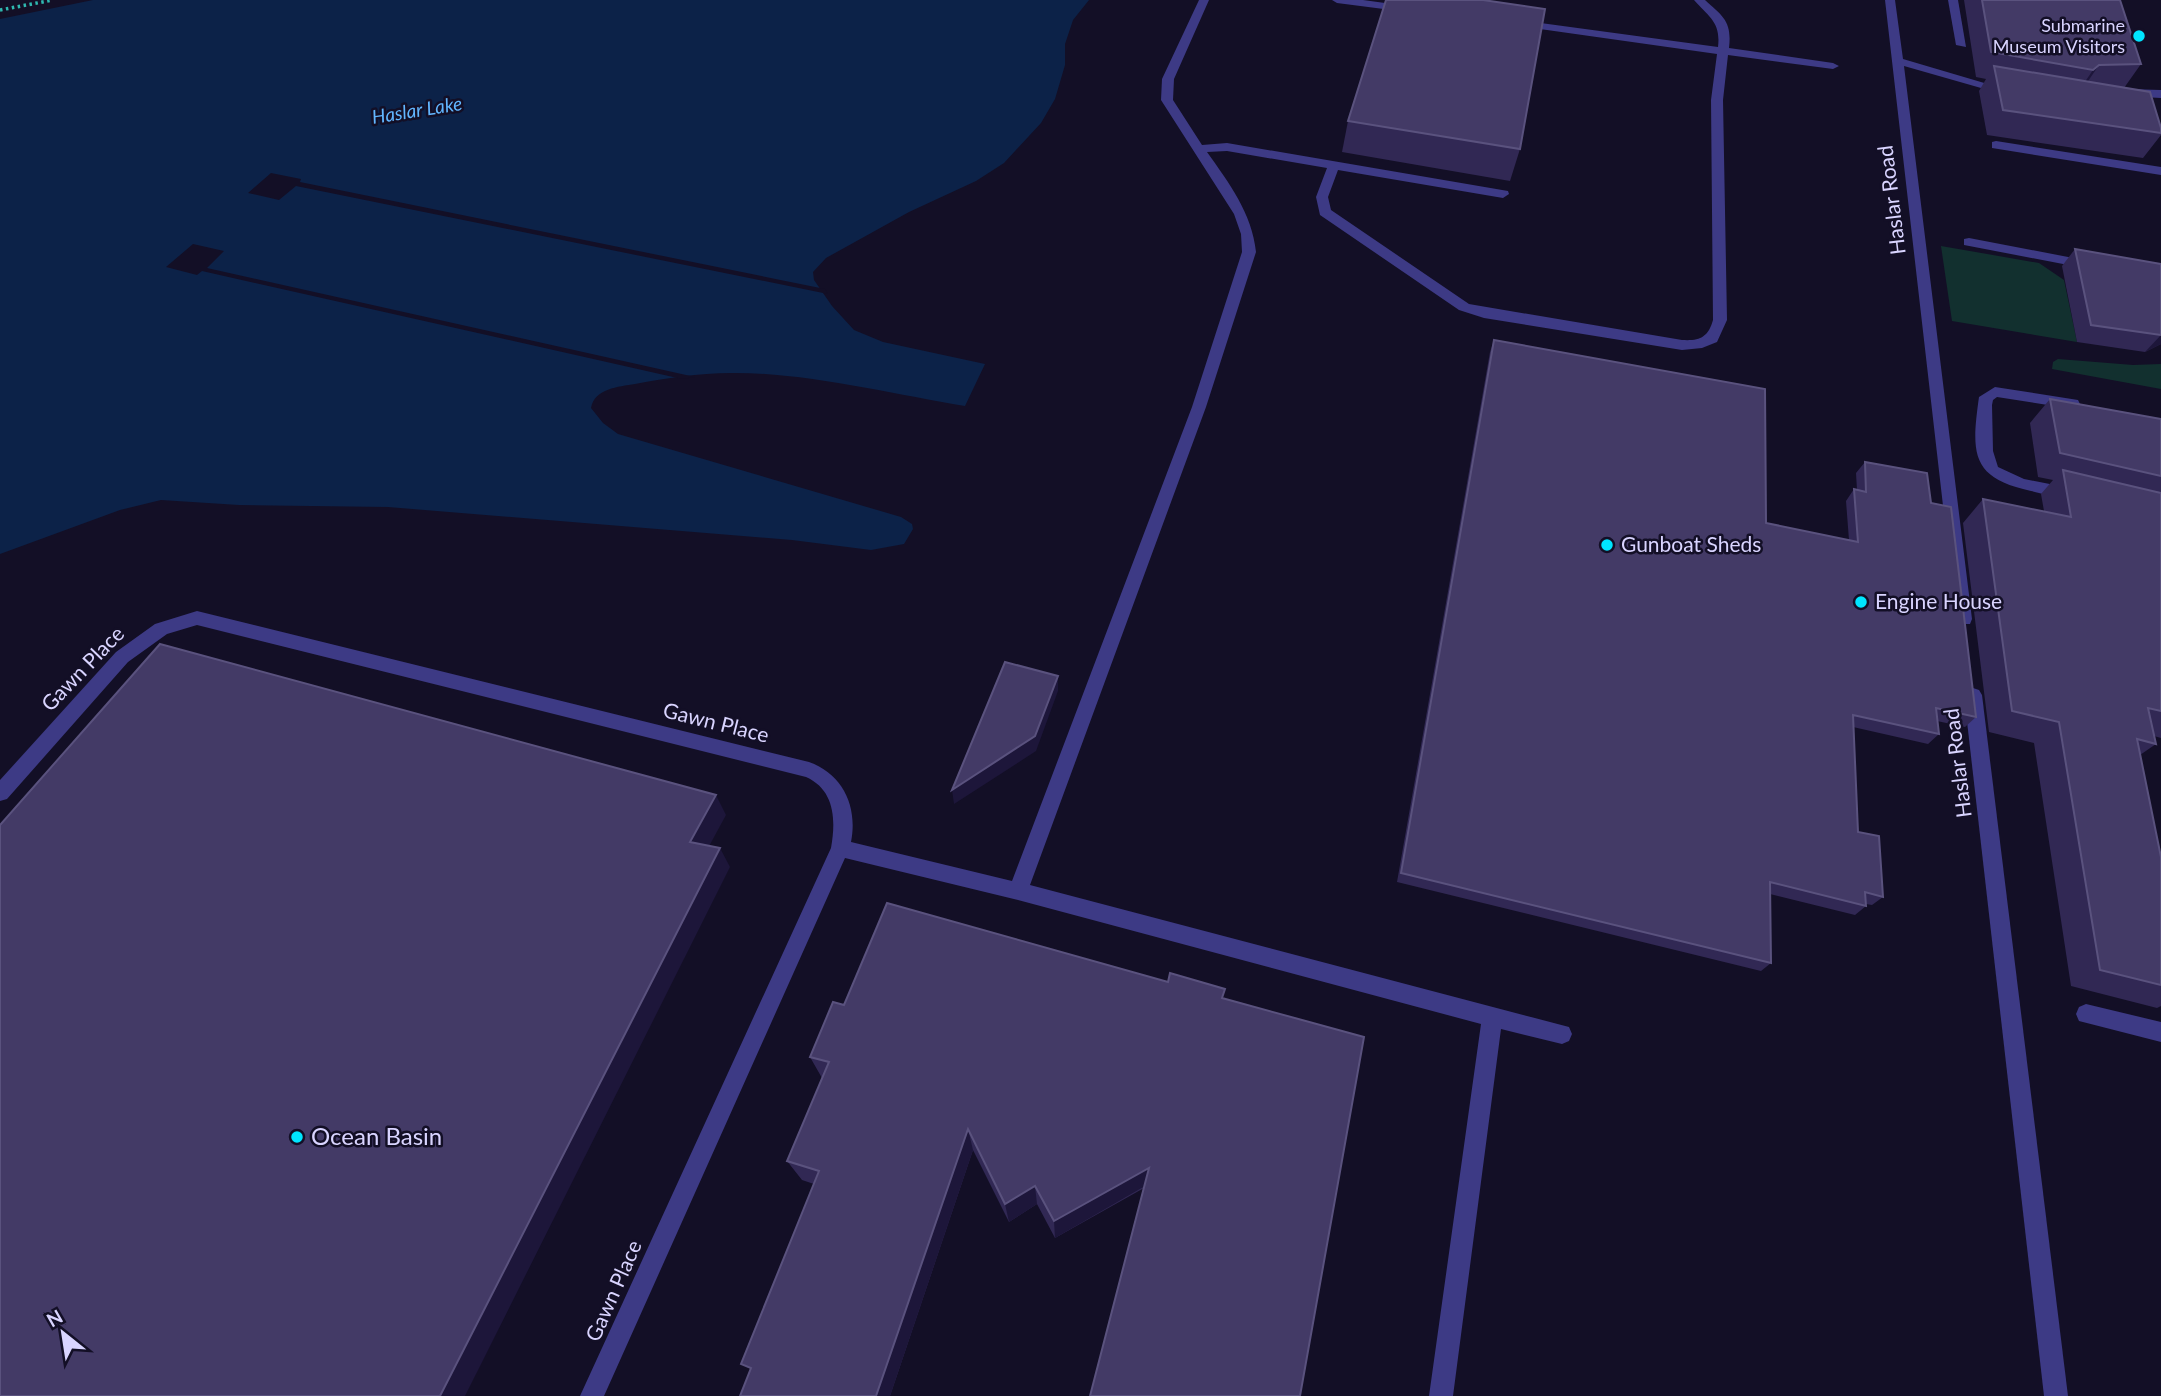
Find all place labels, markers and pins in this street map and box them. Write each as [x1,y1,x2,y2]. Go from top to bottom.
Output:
place label: Submarine Museum Visitors [1993,14,2125,57]
marker: Submarine Museum Visitors [2131,28,2147,44]
place label: Gunboat Sheds [1621,531,1761,556]
marker: Gunboat Sheds [1599,537,1615,553]
place label: Engine House [1875,588,2002,613]
marker: Engine House [1853,594,1869,610]
place label: Ocean Basin [311,1121,442,1150]
marker: Ocean Basin [289,1129,305,1145]

